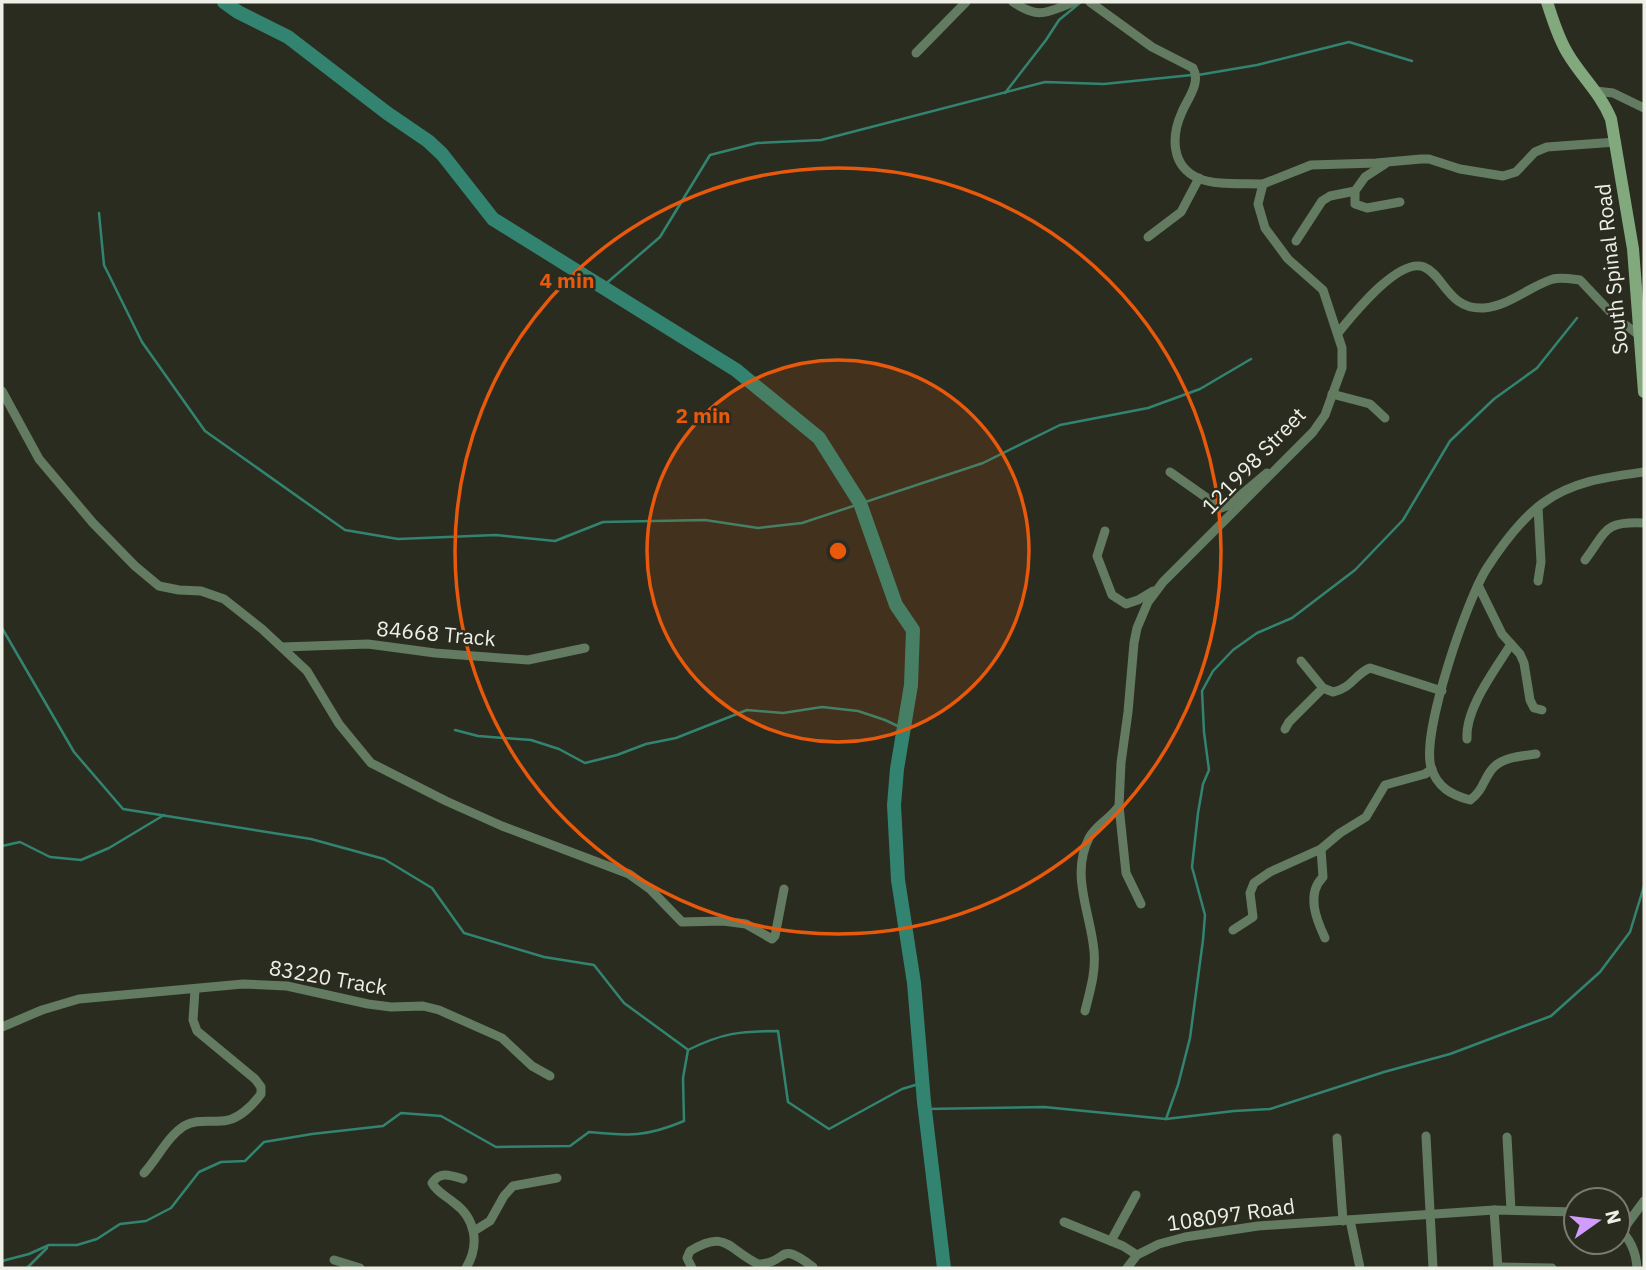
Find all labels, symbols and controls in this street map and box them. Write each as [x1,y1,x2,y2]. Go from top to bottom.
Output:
street label: South Spinal Road [1588,182,1634,356]
text: 4 min [540,266,594,294]
text: 2 min [676,401,730,429]
street label: 121998 Street [1195,401,1311,520]
centre of rings [826,539,850,563]
street label: 84668 Track [375,614,497,652]
street label: 83220 Track [267,953,389,1001]
north arrow [1562,1186,1632,1256]
street label: 108097 Road [1165,1191,1297,1237]
text: N [1600,1207,1627,1226]

